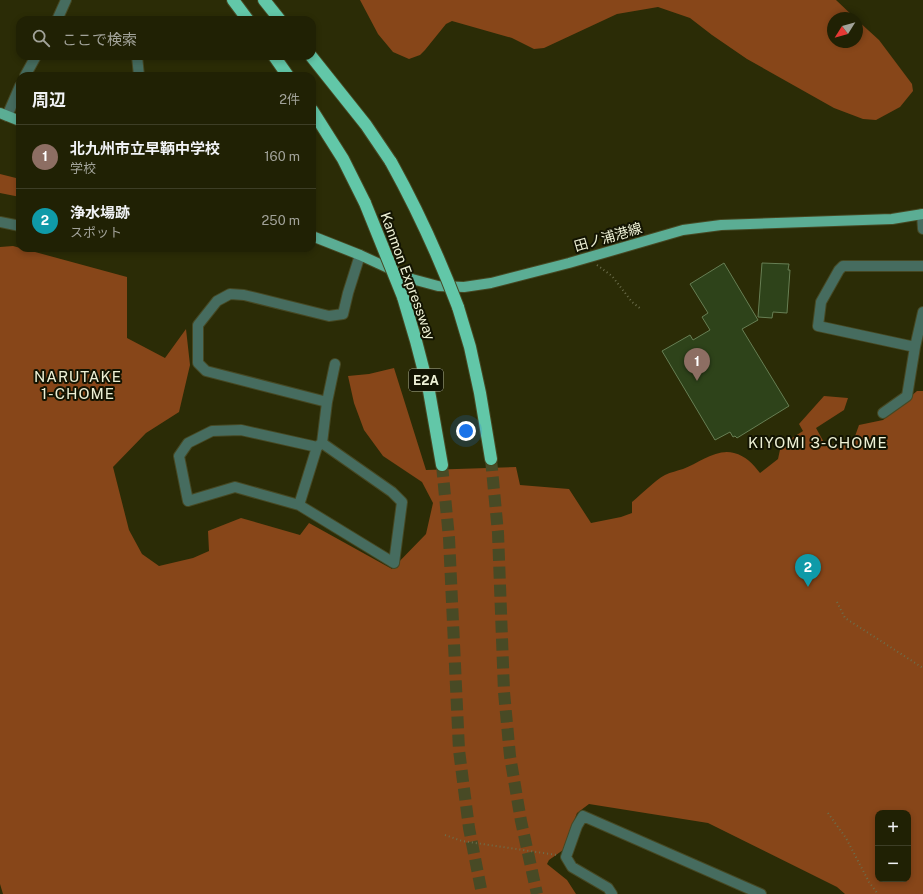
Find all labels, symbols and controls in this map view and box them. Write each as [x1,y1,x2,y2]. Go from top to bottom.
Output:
north arrow [827,12,863,48]
search box [16,16,316,60]
icon: search [30,27,52,49]
text: ここで検索 [62,31,137,48]
text: 周辺 [32,90,66,110]
text: 2件 [279,92,300,107]
text: 北九州市立早鞆中学校 [70,140,220,157]
text: 1 [42,149,48,164]
text: 160 m [264,149,300,164]
text: 学校 [70,161,96,176]
text: 浄水場跡 [70,204,130,221]
street label: Kanmon Expressway [377,210,439,342]
text: 2 [41,213,49,228]
text: 250 m [262,213,300,228]
street label: 田ノ浦港線 [572,220,644,254]
text: スポット [70,225,122,240]
pin: 1 [684,348,710,381]
district label: NARUTAKE 1-CHOME [34,368,122,402]
road number: E2A [409,369,443,391]
your location [456,421,476,441]
district label: KIYOMI 3-CHOME [748,434,888,451]
pin: 2 [795,554,821,587]
map controls [875,810,911,882]
button: + [875,810,911,846]
button: − [875,846,911,882]

